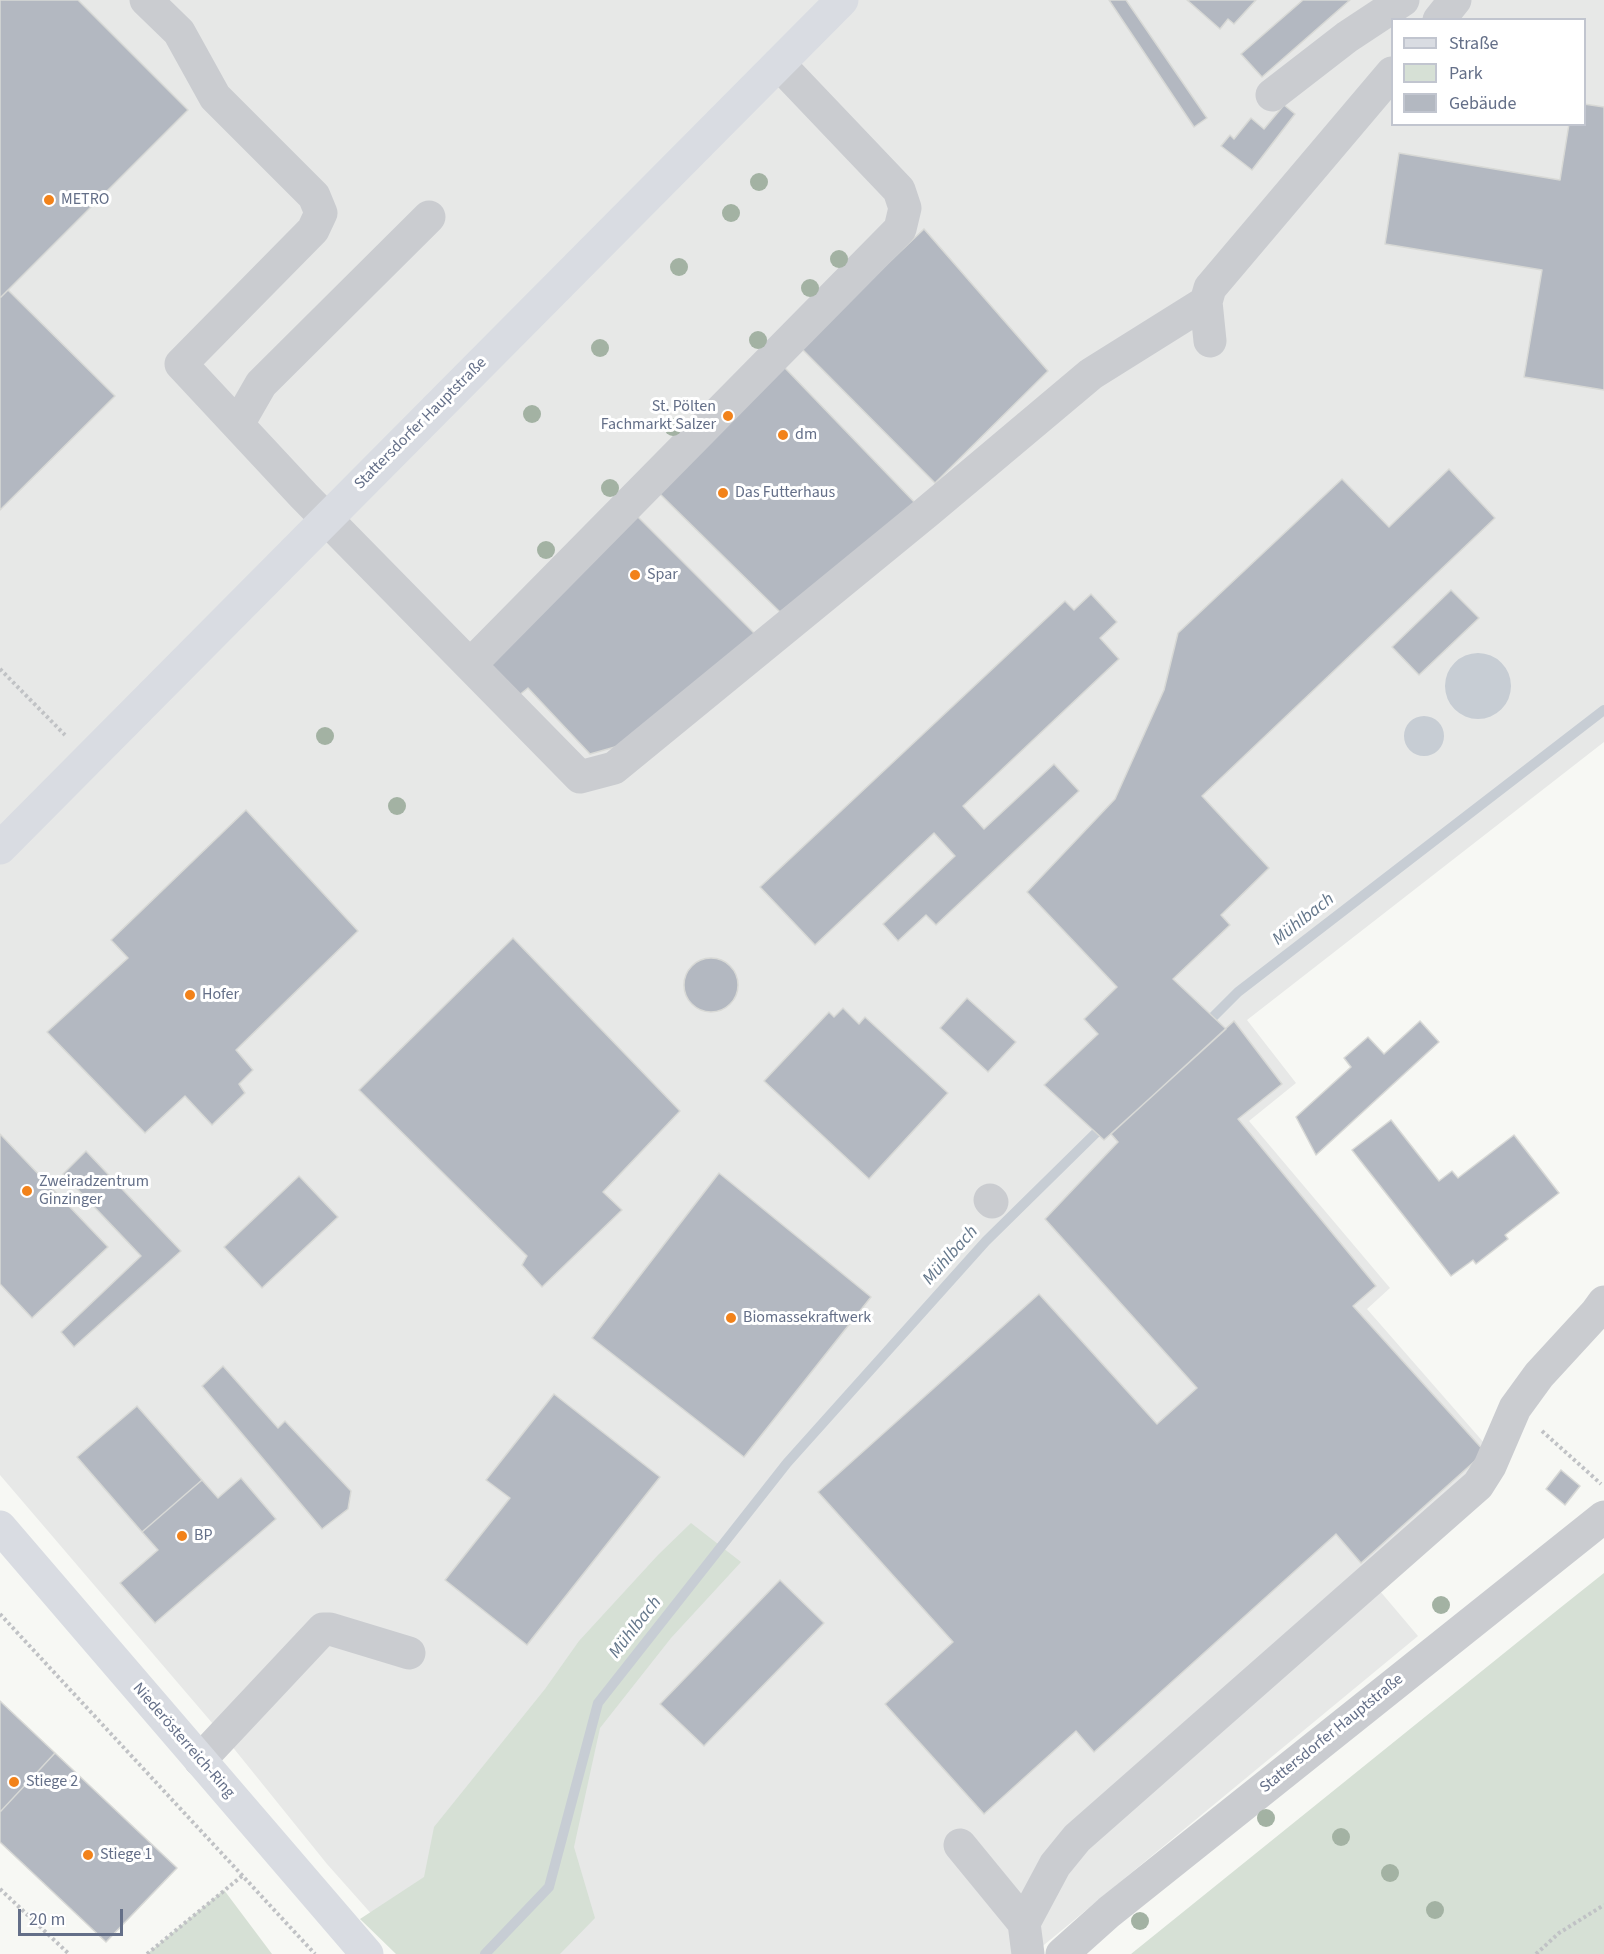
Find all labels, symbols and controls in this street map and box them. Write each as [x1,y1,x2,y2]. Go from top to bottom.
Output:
legend [1391,18,1586,126]
text: Straße [1449,31,1498,56]
text: Park [1449,61,1483,86]
text: Gebäude [1449,91,1517,116]
place label: METRO [61,190,109,210]
marker: METRO [42,193,56,207]
street label: Stattersdorfer Hauptstraße [351,354,491,494]
place label: St. Pölten Fachmarkt Salzer [601,397,716,435]
marker: St. Pölten Fachmarkt Salzer [721,409,735,423]
place label: dm [795,425,817,445]
marker: dm [776,428,790,442]
place label: Das Futterhaus [735,483,835,503]
marker: Das Futterhaus [716,486,730,500]
place label: Spar [647,565,678,585]
marker: Spar [628,568,642,582]
water label: Mühlbach [1269,889,1339,951]
place label: Hofer [202,985,239,1005]
marker: Hofer [183,988,197,1002]
place label: Zweiradzentrum Ginzinger [39,1172,149,1210]
marker: Zweiradzentrum Ginzinger [20,1184,34,1198]
water label: Mühlbach [919,1222,983,1290]
place label: Biomassekraftwerk [743,1308,871,1328]
marker: Biomassekraftwerk [724,1311,738,1325]
place label: BP [194,1526,212,1546]
marker: BP [175,1529,189,1543]
water label: Mühlbach [605,1593,667,1663]
street label: Stattersdorfer Hauptstraße [1256,1670,1408,1798]
street label: Niederösterreich-Ring [128,1680,238,1802]
place label: Stiege 2 [26,1772,78,1792]
marker: Stiege 2 [7,1775,21,1789]
place label: Stiege 1 [100,1845,152,1865]
marker: Stiege 1 [81,1848,95,1862]
scale bar [21,1897,126,1935]
text: 20 m [29,1907,65,1932]

